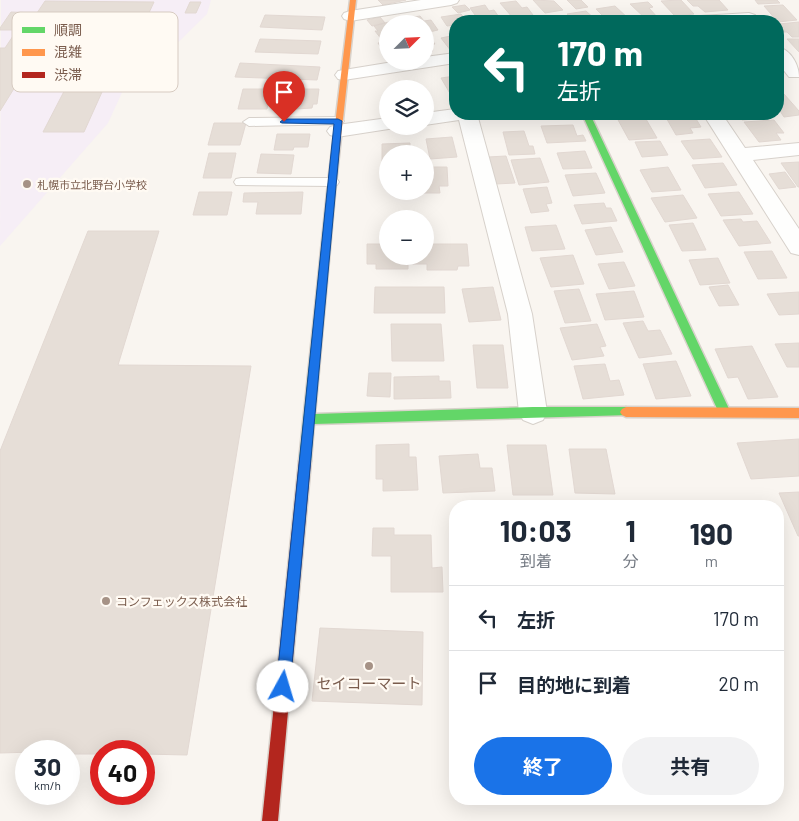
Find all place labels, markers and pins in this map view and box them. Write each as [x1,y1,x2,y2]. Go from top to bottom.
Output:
pin [263,71,305,122]
marker: 札幌市立北野台小学校 [21,178,33,190]
place label: 札幌市立北野台小学校 [37,178,147,191]
place label: コンフェックス株式会社 [116,594,247,608]
marker: コンフェックス株式会社 [100,595,112,607]
marker: セイコーマート [363,660,375,672]
place label: セイコーマート [316,674,422,692]

